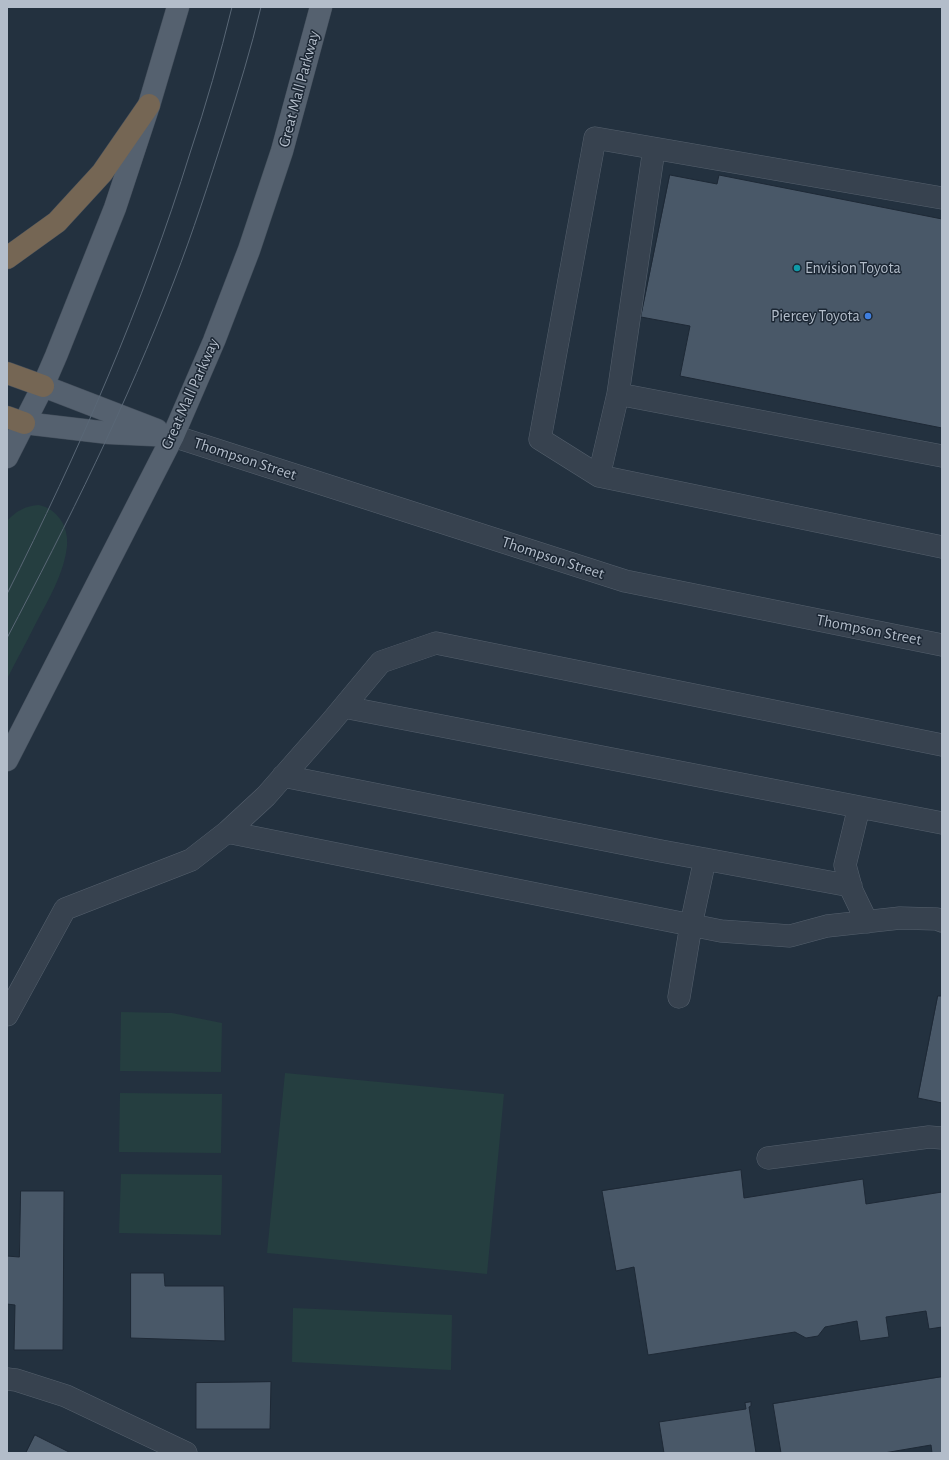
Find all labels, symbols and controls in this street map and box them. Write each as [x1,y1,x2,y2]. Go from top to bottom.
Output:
street label: Great Mall Parkway [274,29,324,149]
place label: Envision Toyota [805,258,901,278]
marker: Envision Toyota [792,263,802,273]
place label: Piercey Toyota [771,306,860,326]
marker: Piercey Toyota [863,311,873,321]
street label: Great Mall Parkway [157,336,223,452]
street label: Thompson Street [191,433,299,485]
street label: Thompson Street [499,532,607,584]
street label: Thompson Street [815,610,923,650]

